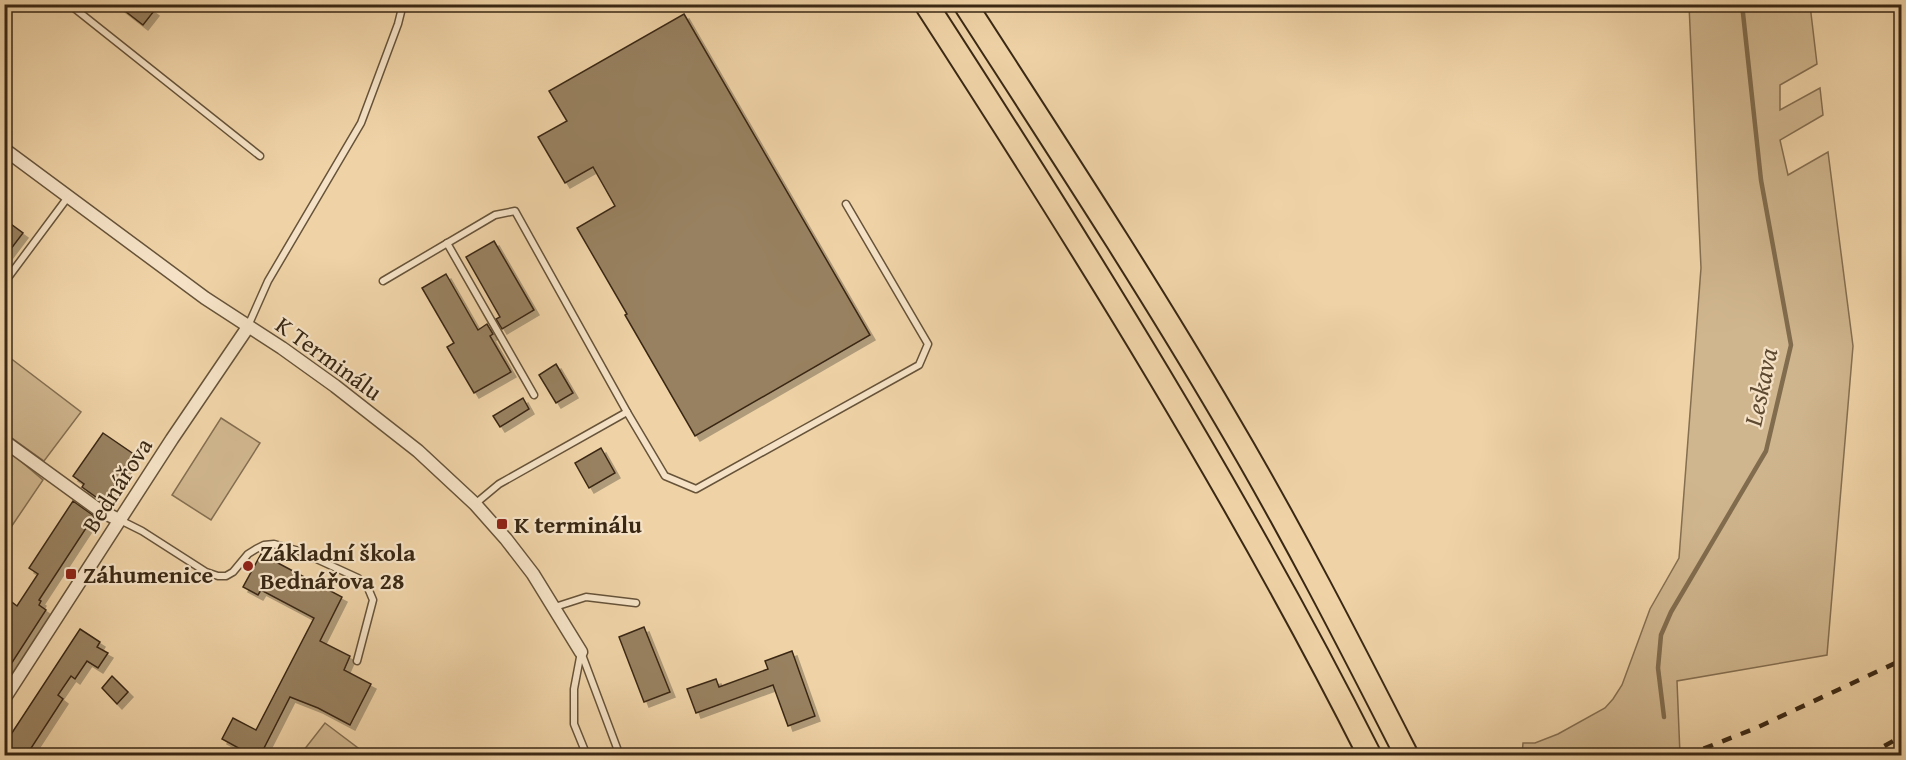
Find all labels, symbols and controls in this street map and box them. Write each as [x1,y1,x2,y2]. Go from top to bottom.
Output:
street label: K Terminálu [269,307,389,409]
water label: Leskava [1733,344,1787,431]
street label: Bednářova [73,430,161,539]
place label: K terminálu [514,507,642,542]
marker: K terminálu [495,517,509,531]
place label: Základní škola Bednářova 28 [260,535,416,598]
place label: Záhumenice [83,557,214,592]
marker: Základní škola Bednářova 28 [241,559,255,573]
marker: Záhumenice [64,567,78,581]

